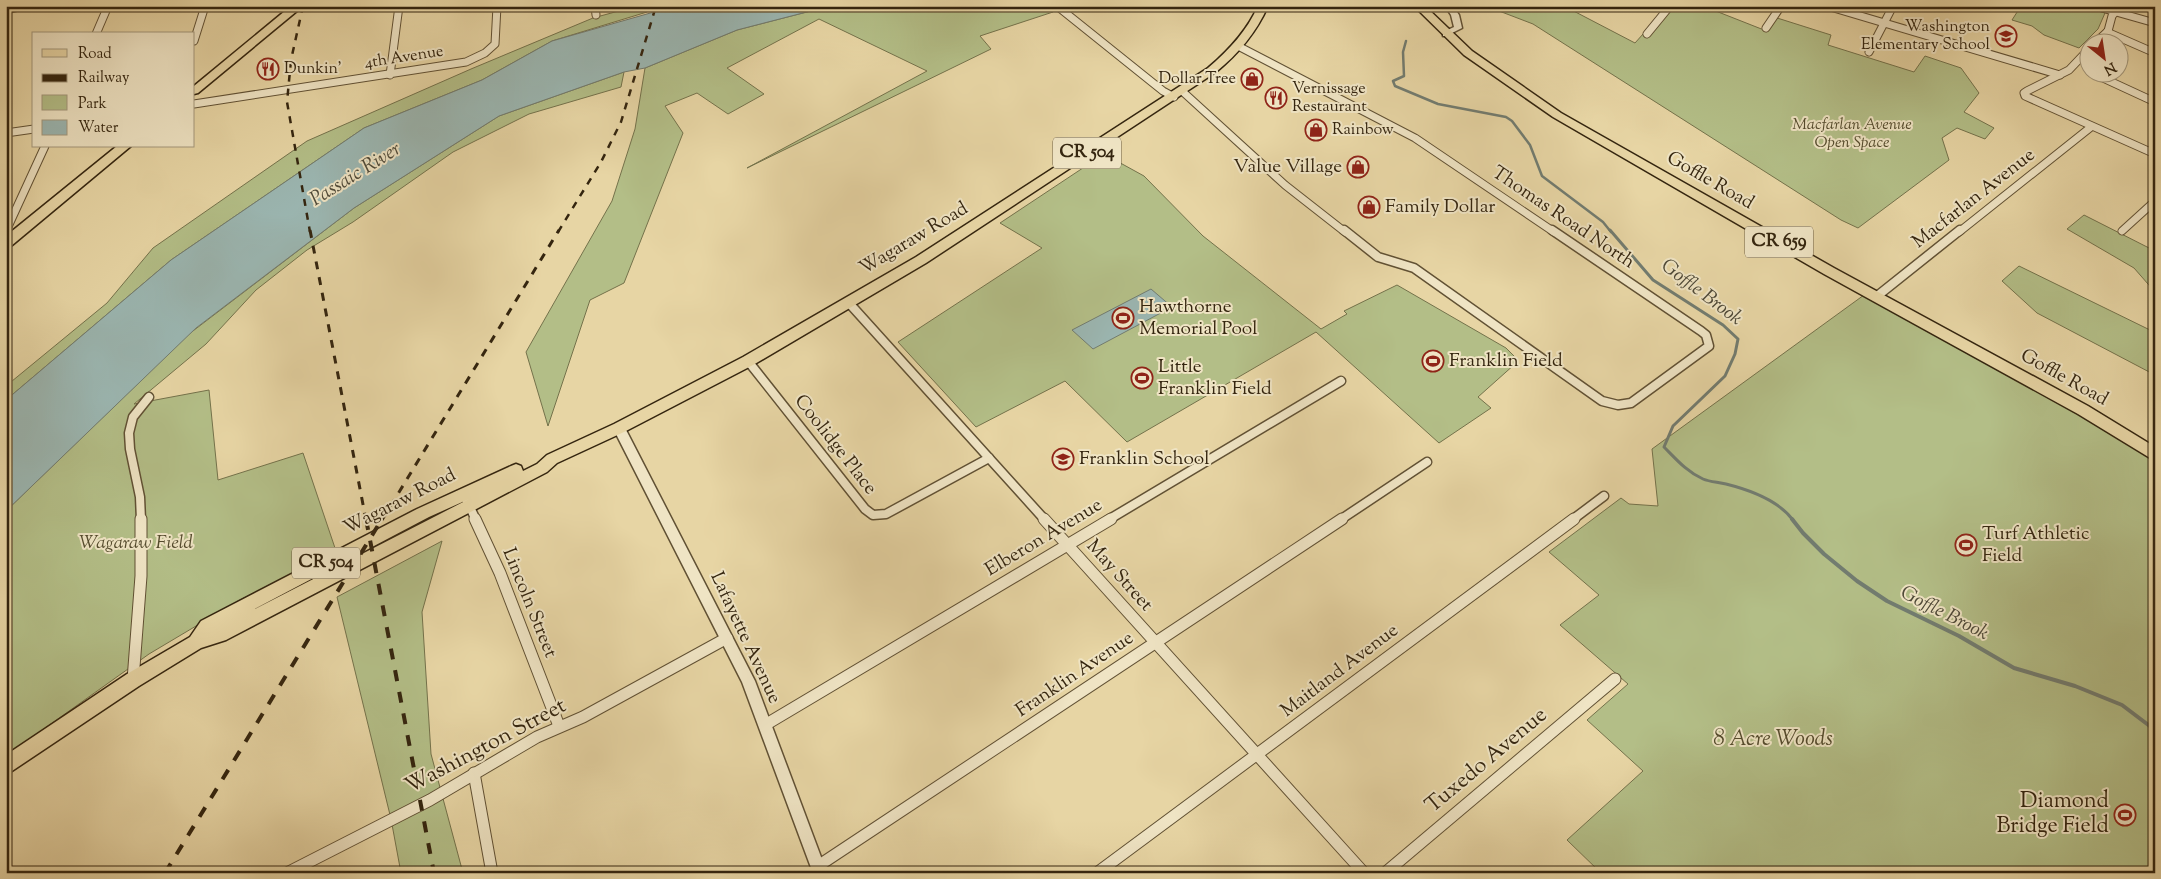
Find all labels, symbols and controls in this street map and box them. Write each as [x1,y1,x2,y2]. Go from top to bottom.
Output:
place label: Washington Elementary School [1861,16,1991,57]
school or university icon: Washington Elementary School [1994,24,2018,48]
legend [32,32,195,148]
north arrow [2078,32,2128,82]
street label: 4th Avenue [363,40,445,76]
text: Road [78,44,112,65]
text: N [2100,56,2119,79]
restaurant icon: Dunkin' [256,57,280,81]
place label: Dunkin' [284,58,342,81]
shop icon: Dollar Tree [1240,67,1264,91]
text: Railway [78,68,130,89]
place label: Dollar Tree [1158,68,1236,91]
place label: Vernissage Restaurant [1292,78,1367,119]
restaurant icon: Vernissage Restaurant [1264,86,1288,110]
text: Park [78,94,107,115]
park label: Macfarlan Avenue Open Space [1792,114,1912,155]
text: Water [78,118,119,139]
shop icon: Rainbow [1304,118,1328,142]
place label: Rainbow [1332,119,1394,142]
water label: Passaic River [305,136,407,214]
road number: CR 504 [1053,138,1121,168]
street label: Macfarlan Avenue [1907,142,2041,256]
street label: Goffle Road [1661,145,1759,217]
place label: Value Village [1233,154,1342,181]
shop icon: Value Village [1346,155,1370,179]
street label: Thomas Road North [1486,160,1640,276]
place label: Family Dollar [1385,194,1495,221]
shop icon: Family Dollar [1357,195,1381,219]
street label: Wagaraw Road [854,196,974,282]
road number: CR 659 [1745,226,1813,258]
water label: Goffle Brook [1654,253,1748,333]
place label: Hawthorne Memorial Pool [1139,294,1257,343]
sports icon: Hawthorne Memorial Pool [1111,306,1135,330]
street label: Goffle Road [2015,343,2113,413]
place label: Franklin Field [1449,348,1563,375]
sports icon: Franklin Field [1421,349,1445,373]
place label: Little Franklin Field [1158,354,1272,403]
sports icon: Little Franklin Field [1130,366,1154,390]
street label: Coolidge Place [787,389,883,501]
place label: Franklin School [1079,446,1209,473]
school or university icon: Franklin School [1051,447,1075,471]
street label: Wagaraw Road [339,462,461,542]
street label: Elberon Avenue [980,492,1108,584]
place label: Turf Athletic Field [1982,521,2090,570]
park label: Wagaraw Field [79,530,194,557]
sports icon: Turf Athletic Field [1954,533,1978,557]
street label: May Street [1079,534,1159,618]
street label: Lincoln Street [495,544,564,662]
road number: CR 504 [292,548,360,578]
street label: Lafayette Avenue [703,568,787,708]
water label: Goffle Brook [1895,579,1993,649]
street label: Maitland Avenue [1275,618,1405,724]
street label: Franklin Avenue [1011,625,1140,725]
street label: Washington Street [400,691,573,803]
street label: Tuxedo Avenue [1419,700,1555,822]
park label: 8 Acre Woods [1713,724,1833,756]
place label: Diamond Bridge Field [1996,786,2109,843]
sports icon: Diamond Bridge Field [2113,803,2137,827]

